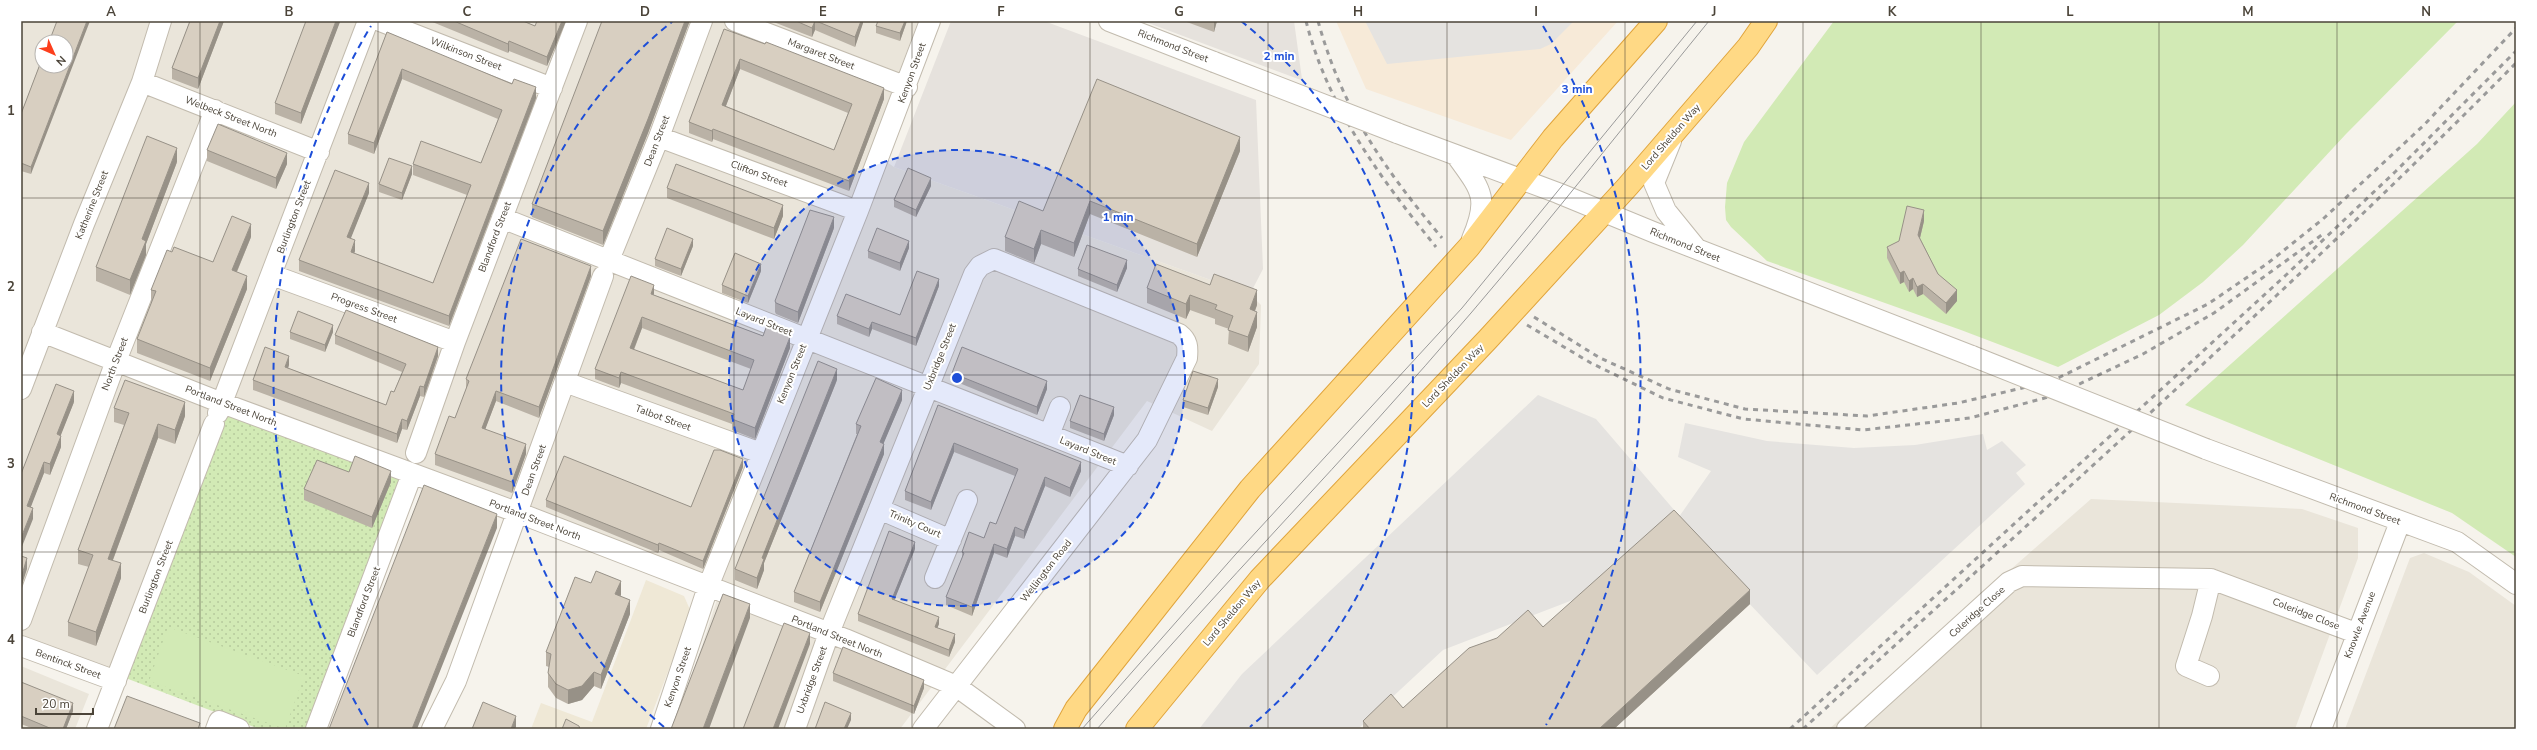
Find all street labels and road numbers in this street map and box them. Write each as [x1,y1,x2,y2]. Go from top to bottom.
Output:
street label: Richmond Street [1136,26,1211,66]
street label: Wilkinson Street [428,34,504,74]
street label: Margaret Street [785,35,857,73]
street label: Kenyon Street [895,40,930,105]
street label: Welbeck Street North [183,93,279,141]
street label: Lord Sheldon Way [1638,100,1704,173]
street label: Dean Street [641,113,673,169]
street label: Clifton Street [729,157,790,191]
street label: Katherine Street [72,168,112,241]
street label: Burlington Street [274,178,315,256]
street label: Blandford Street [475,199,515,274]
street label: Richmond Street [1648,224,1723,266]
street label: Progress Street [329,290,400,327]
street label: Layard Street [733,304,795,340]
street label: Uxbridge Street [920,321,960,393]
street label: North Street [98,335,132,393]
street label: Lord Sheldon Way [1419,341,1488,411]
street label: Kenyon Street [774,342,811,406]
street label: Portland Street North [183,382,279,430]
street label: Talbot Street [633,401,693,435]
street label: Layard Street [1057,433,1119,469]
street label: Dean Street [518,442,550,498]
street label: Richmond Street [2327,490,2403,529]
street label: Portland Street North [487,496,583,544]
street label: Trinity Court [887,507,944,541]
street label: Wellington Road [1017,537,1075,605]
street label: Burlington Street [136,538,177,616]
street label: Blandford Street [344,564,384,639]
street label: Lord Sheldon Way [1200,576,1265,649]
street label: Coleridge Close [1946,583,2008,641]
street label: Knowle Avenue [2341,590,2379,660]
street label: Coleridge Close [2270,595,2342,633]
street label: Portland Street North [789,612,885,662]
street label: Kenyon Street [661,644,695,709]
street label: Uxbridge Street [793,644,831,716]
street label: Bentinck Street [33,646,103,683]

